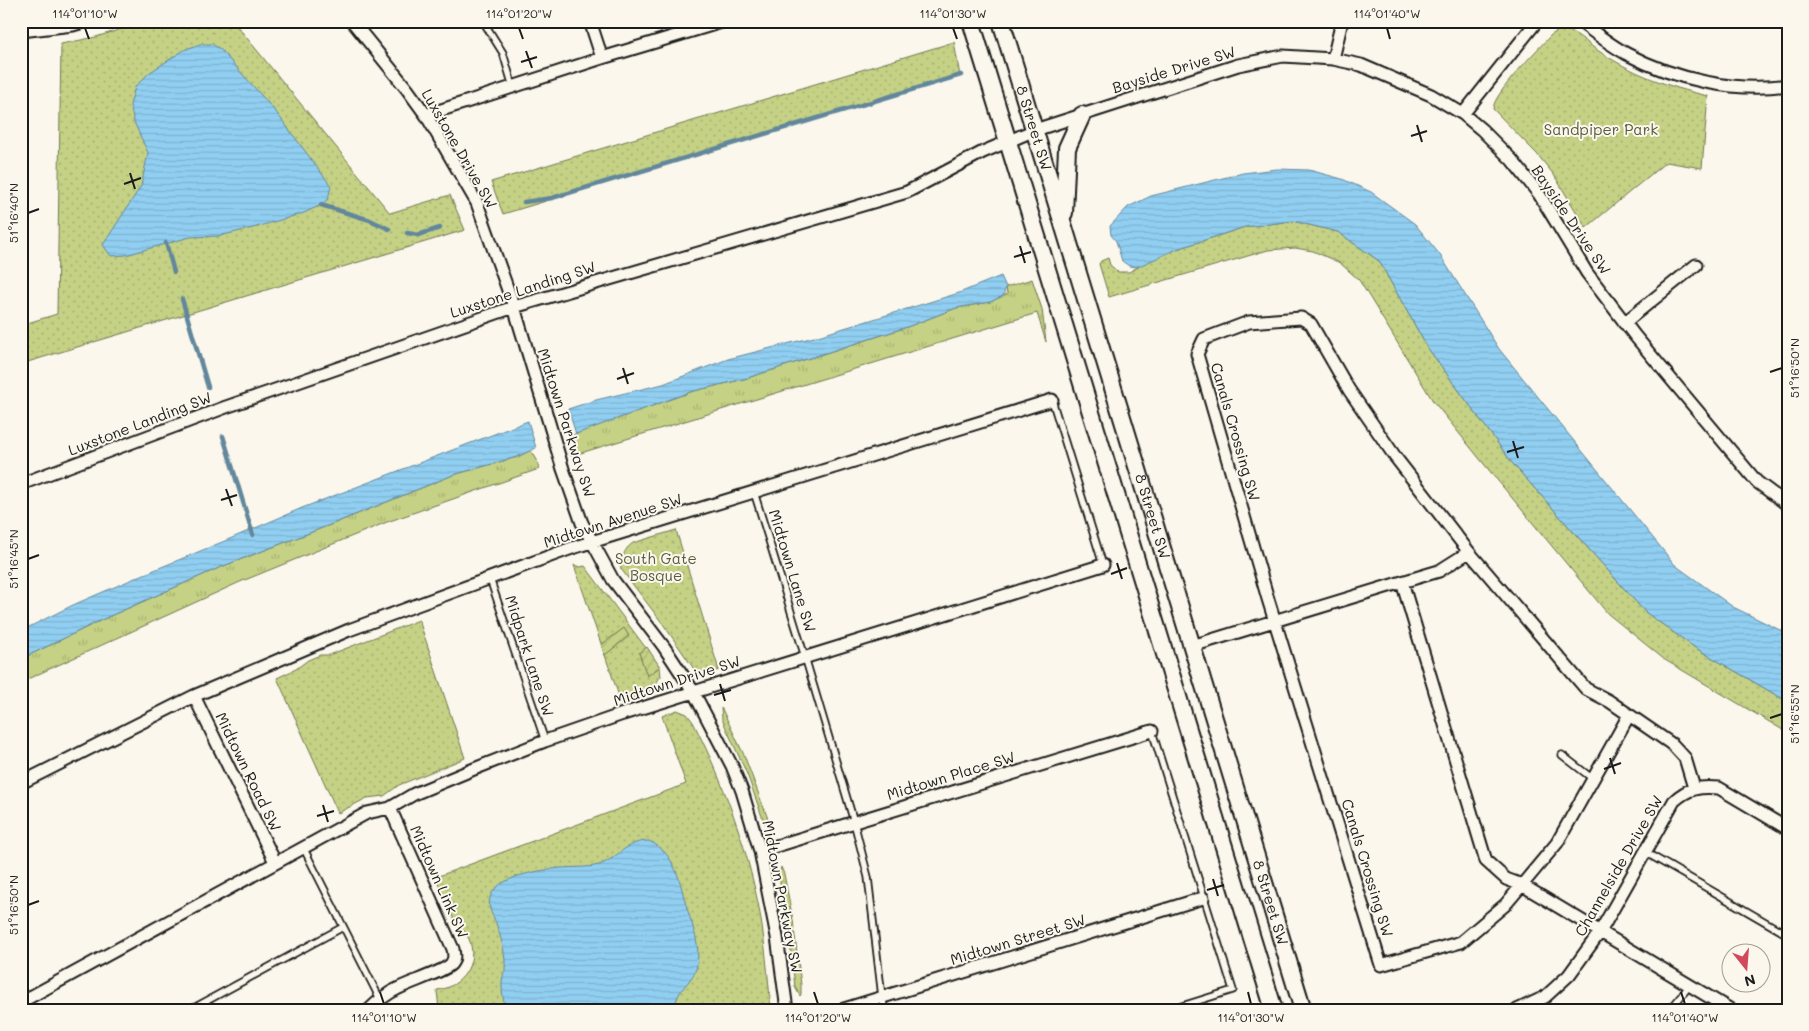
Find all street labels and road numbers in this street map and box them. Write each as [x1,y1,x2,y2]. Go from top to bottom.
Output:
street label: Bayside Drive SW [1110,41,1238,97]
street label: 8 Street SW [1012,83,1057,173]
street label: Luxstone Drive SW [417,85,502,212]
street label: Bayside Drive SW [1528,161,1616,278]
street label: Luxstone Landing SW [447,256,598,322]
street label: Midtown Parkway SW [533,346,600,500]
street label: Canals Crossing SW [1207,360,1265,503]
street label: Luxstone Landing SW [65,386,214,460]
street label: 8 Street SW [1131,471,1176,561]
street label: Midtown Avenue SW [541,488,685,552]
street label: Midtown Lane SW [765,507,821,635]
street label: Midpark Lane SW [501,593,559,719]
street label: Midtown Drive SW [611,650,743,710]
street label: Midtown Road SW [211,709,286,834]
street label: Midtown Place SW [884,746,1017,804]
street label: Channelside Drive SW [1570,791,1667,940]
street label: Canals Crossing SW [1337,796,1398,939]
street label: Midtown Parkway SW [758,819,808,975]
street label: Midtown Link SW [406,822,474,941]
street label: 8 Street SW [1249,857,1294,948]
street label: Midtown Street SW [948,909,1088,969]

